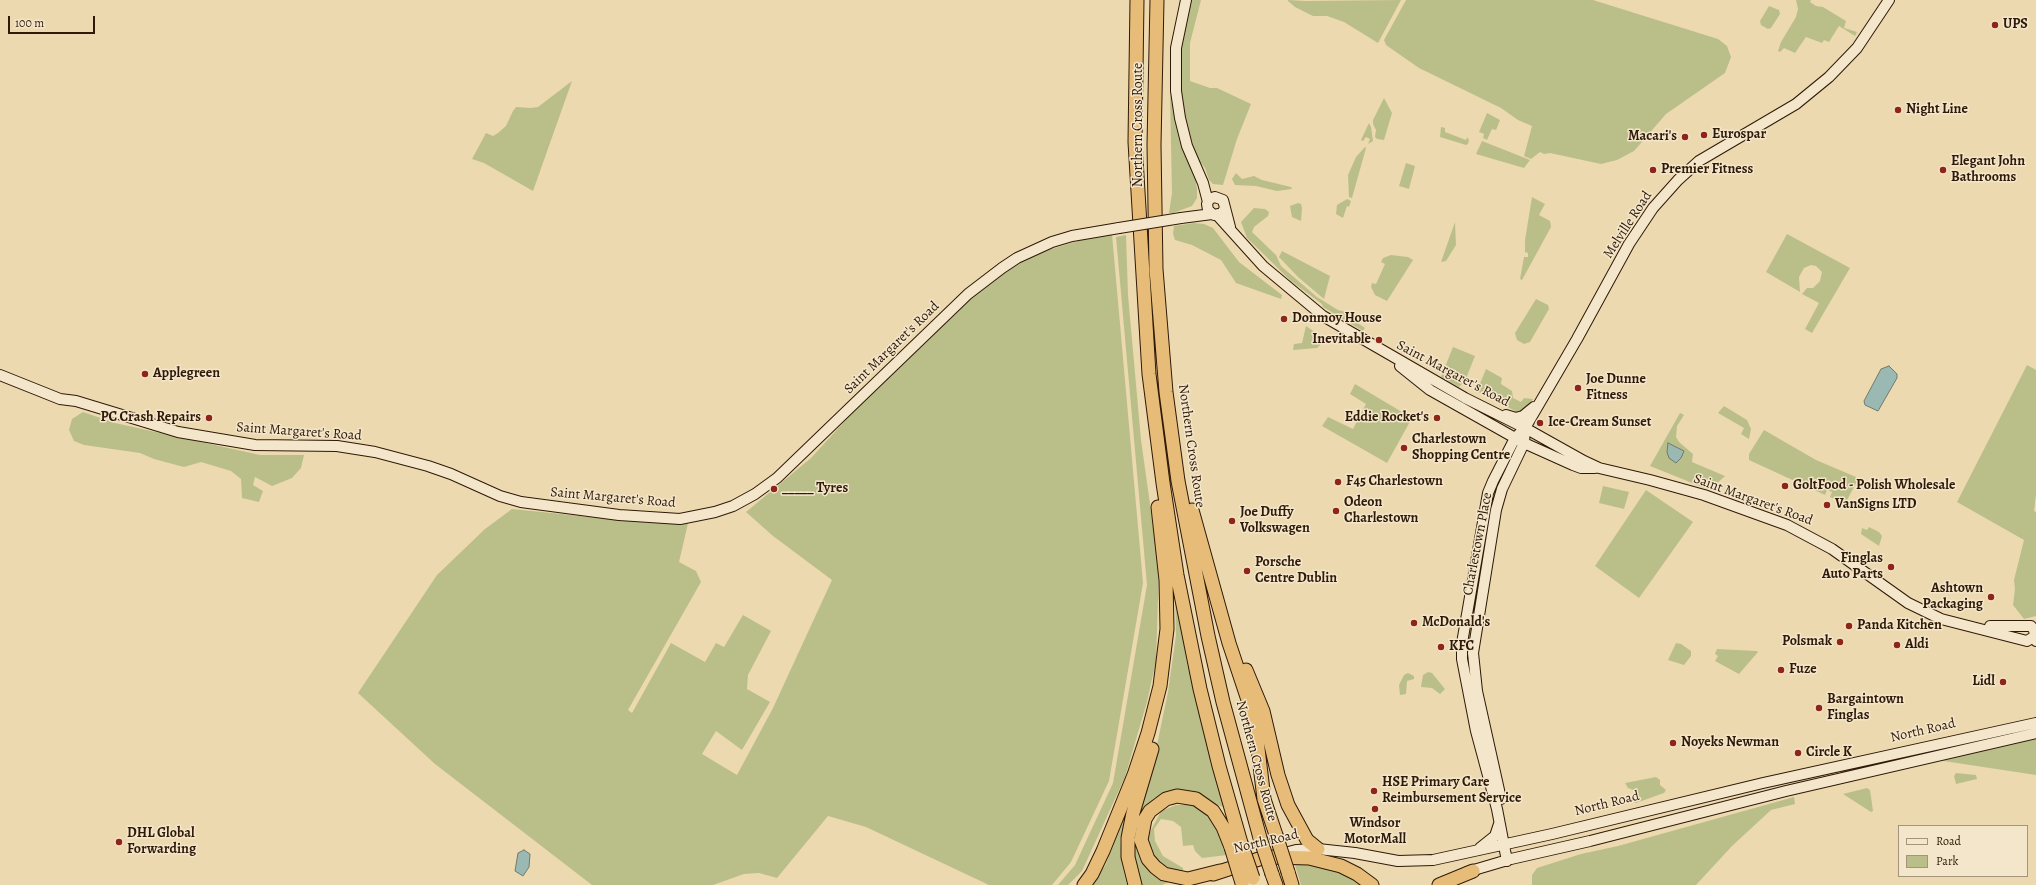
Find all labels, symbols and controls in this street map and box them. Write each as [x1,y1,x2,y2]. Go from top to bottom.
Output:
scale bar [10,8,97,34]
text: 100 m [15,15,44,31]
place label: UPS [2003,17,2028,33]
marker: UPS [1990,20,2000,30]
street label: Northern Cross Route [1131,63,1147,187]
place label: Night Line [1906,102,1968,118]
marker: Night Line [1893,105,1903,115]
place label: Eurospar [1712,127,1766,143]
place label: Macari's [1628,129,1677,145]
marker: Eurospar [1699,130,1709,140]
marker: Macari's [1680,132,1690,142]
place label: Elegant John Bathrooms [1951,154,2025,186]
place label: Premier Fitness [1661,162,1753,178]
marker: Premier Fitness [1648,165,1658,175]
marker: Elegant John Bathrooms [1938,165,1948,175]
street label: Melville Road [1600,188,1656,262]
street label: Saint Margaret's Road [841,298,943,398]
place label: Donmoy House [1292,311,1382,327]
marker: Donmoy House [1279,314,1289,324]
place label: Inevitable [1312,332,1371,348]
marker: Inevitable [1374,335,1384,345]
street label: Saint Margaret's Road [1394,337,1512,411]
place label: Applegreen [153,366,220,382]
marker: Applegreen [140,369,150,379]
place label: Joe Dunne Fitness [1586,372,1646,404]
street label: Northern Cross Route [1174,383,1208,509]
marker: Joe Dunne Fitness [1573,383,1583,393]
place label: PC Crash Repairs [100,410,201,426]
place label: Eddie Rocket's [1345,410,1429,426]
marker: PC Crash Repairs [204,413,214,423]
marker: Eddie Rocket's [1432,413,1442,423]
place label: Ice-Cream Sunset [1548,415,1651,431]
marker: Ice-Cream Sunset [1535,418,1545,428]
street label: Saint Margaret's Road [236,419,362,445]
place label: Charlestown Shopping Centre [1412,432,1510,464]
marker: Charlestown Shopping Centre [1399,443,1409,453]
street label: Saint Margaret's Road [1691,471,1815,529]
place label: F45 Charlestown [1346,474,1443,490]
marker: F45 Charlestown [1333,477,1343,487]
place label: GoltFood - Polish Wholesale [1793,478,1955,494]
place label: _____ Tyres [782,481,848,497]
marker: GoltFood - Polish Wholesale [1780,481,1790,491]
street label: Saint Margaret's Road [550,484,676,512]
marker: _____ Tyres [769,484,779,494]
street label: Charlestown Place [1460,491,1496,597]
place label: Odeon Charlestown [1344,495,1418,528]
place label: VanSigns LTD [1835,497,1916,513]
marker: VanSigns LTD [1822,500,1832,510]
place label: Joe Duffy Volkswagen [1240,505,1310,538]
marker: Odeon Charlestown [1331,506,1341,516]
marker: Joe Duffy Volkswagen [1227,516,1237,526]
place label: Finglas Auto Parts [1822,551,1883,584]
place label: Porsche Centre Dublin [1255,555,1337,588]
marker: Finglas Auto Parts [1886,562,1896,572]
marker: Porsche Centre Dublin [1242,566,1252,576]
place label: Ashtown Packaging [1922,581,1983,614]
marker: Ashtown Packaging [1986,592,1996,602]
place label: McDonald's [1422,615,1490,631]
marker: McDonald's [1409,618,1419,628]
place label: Panda Kitchen [1857,618,1942,634]
marker: Panda Kitchen [1844,621,1854,631]
place label: Polsmak [1782,634,1832,650]
marker: Polsmak [1835,637,1845,647]
place label: Aldi [1905,637,1929,653]
place label: KFC [1449,639,1474,655]
marker: Aldi [1892,640,1902,650]
marker: KFC [1436,642,1446,652]
place label: Fuze [1789,662,1817,678]
marker: Fuze [1776,665,1786,675]
place label: Lidl [1972,674,1995,690]
marker: Lidl [1998,677,2008,687]
place label: Bargaintown Finglas [1827,692,1904,724]
street label: Northern Cross Route [1232,699,1280,823]
marker: Bargaintown Finglas [1814,703,1824,713]
street label: North Road [1889,715,1957,747]
place label: Noyeks Newman [1681,735,1779,751]
marker: Noyeks Newman [1668,738,1678,748]
place label: Circle K [1806,745,1852,761]
marker: Circle K [1793,748,1803,758]
place label: HSE Primary Care Reimbursement Service [1382,775,1521,808]
marker: HSE Primary Care Reimbursement Service [1369,786,1379,796]
street label: North Road [1573,788,1641,820]
marker: Windsor MotorMall [1370,804,1380,814]
place label: Windsor MotorMall [1344,816,1406,848]
legend [1898,825,2028,877]
place label: DHL Global Forwarding [127,826,196,858]
street label: North Road [1232,826,1300,858]
text: Road [1936,833,1961,849]
marker: DHL Global Forwarding [114,837,124,847]
text: Park [1936,853,1959,869]

